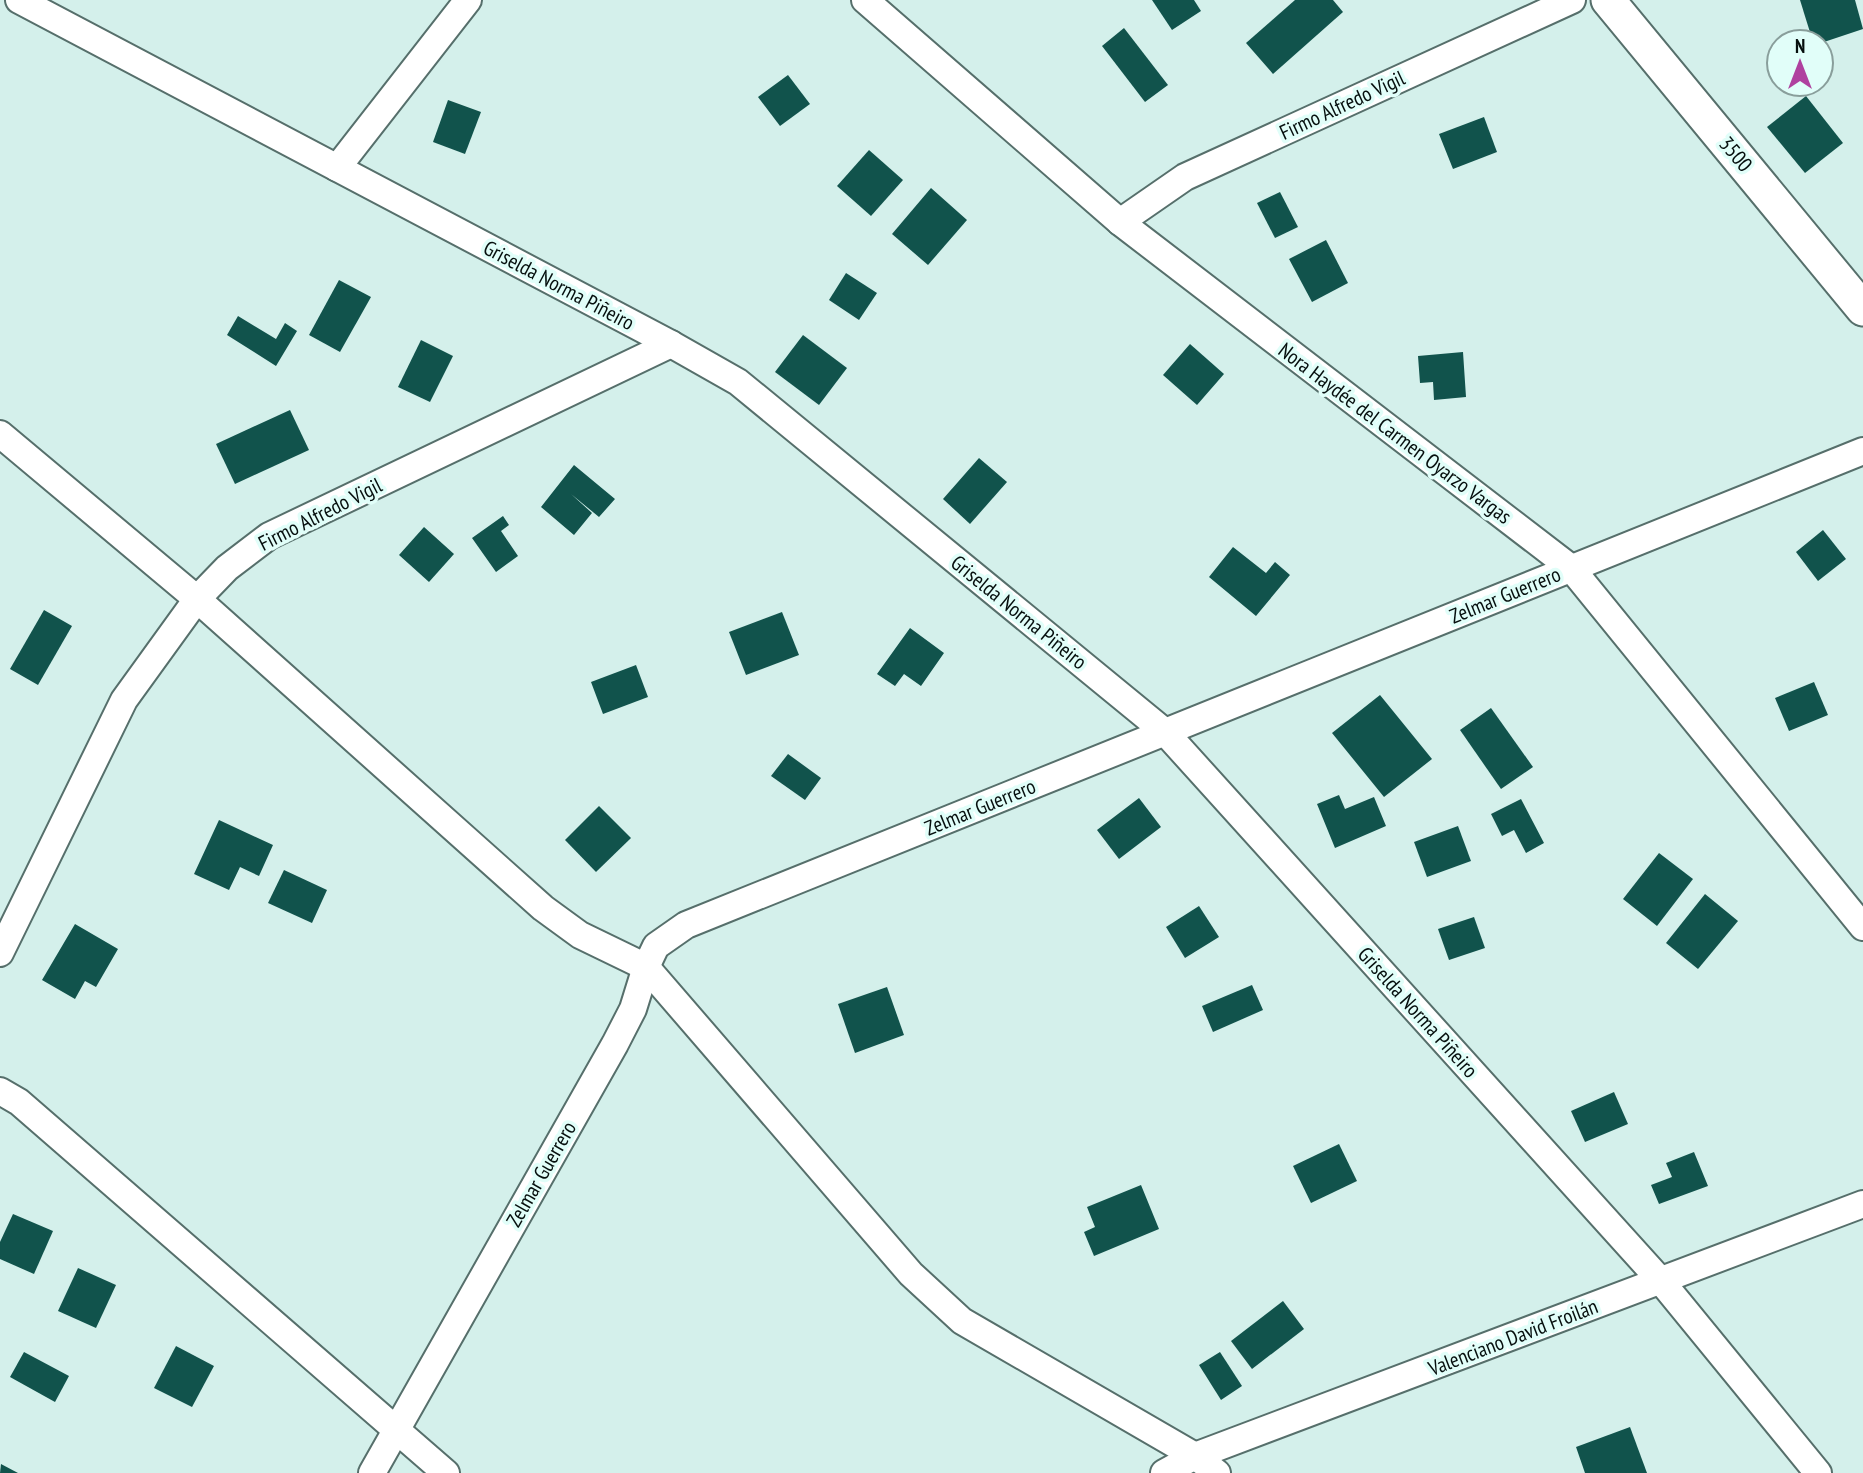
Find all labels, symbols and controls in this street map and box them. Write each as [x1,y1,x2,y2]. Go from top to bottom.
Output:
north arrow [1765,28,1835,98]
text: N [1795,34,1805,58]
street label: Firmo Alfredo Vigil [1275,64,1409,146]
street label: 3500 [1714,131,1758,177]
street label: Griselda Norma Piñeiro [479,234,639,336]
street label: Nora Haydée del Carmen Oyarzo Vargas [1273,336,1517,530]
street label: Firmo Alfredo Vigil [254,471,386,557]
street label: Griselda Norma Piñeiro [946,549,1092,675]
street label: Zelmar Guerrero [1446,560,1564,630]
street label: Zelmar Guerrero [921,772,1039,842]
street label: Griselda Norma Piñeiro [1352,941,1484,1083]
street label: Zelmar Guerrero [500,1116,582,1232]
street label: Valenciano David Froilán [1423,1292,1602,1382]

